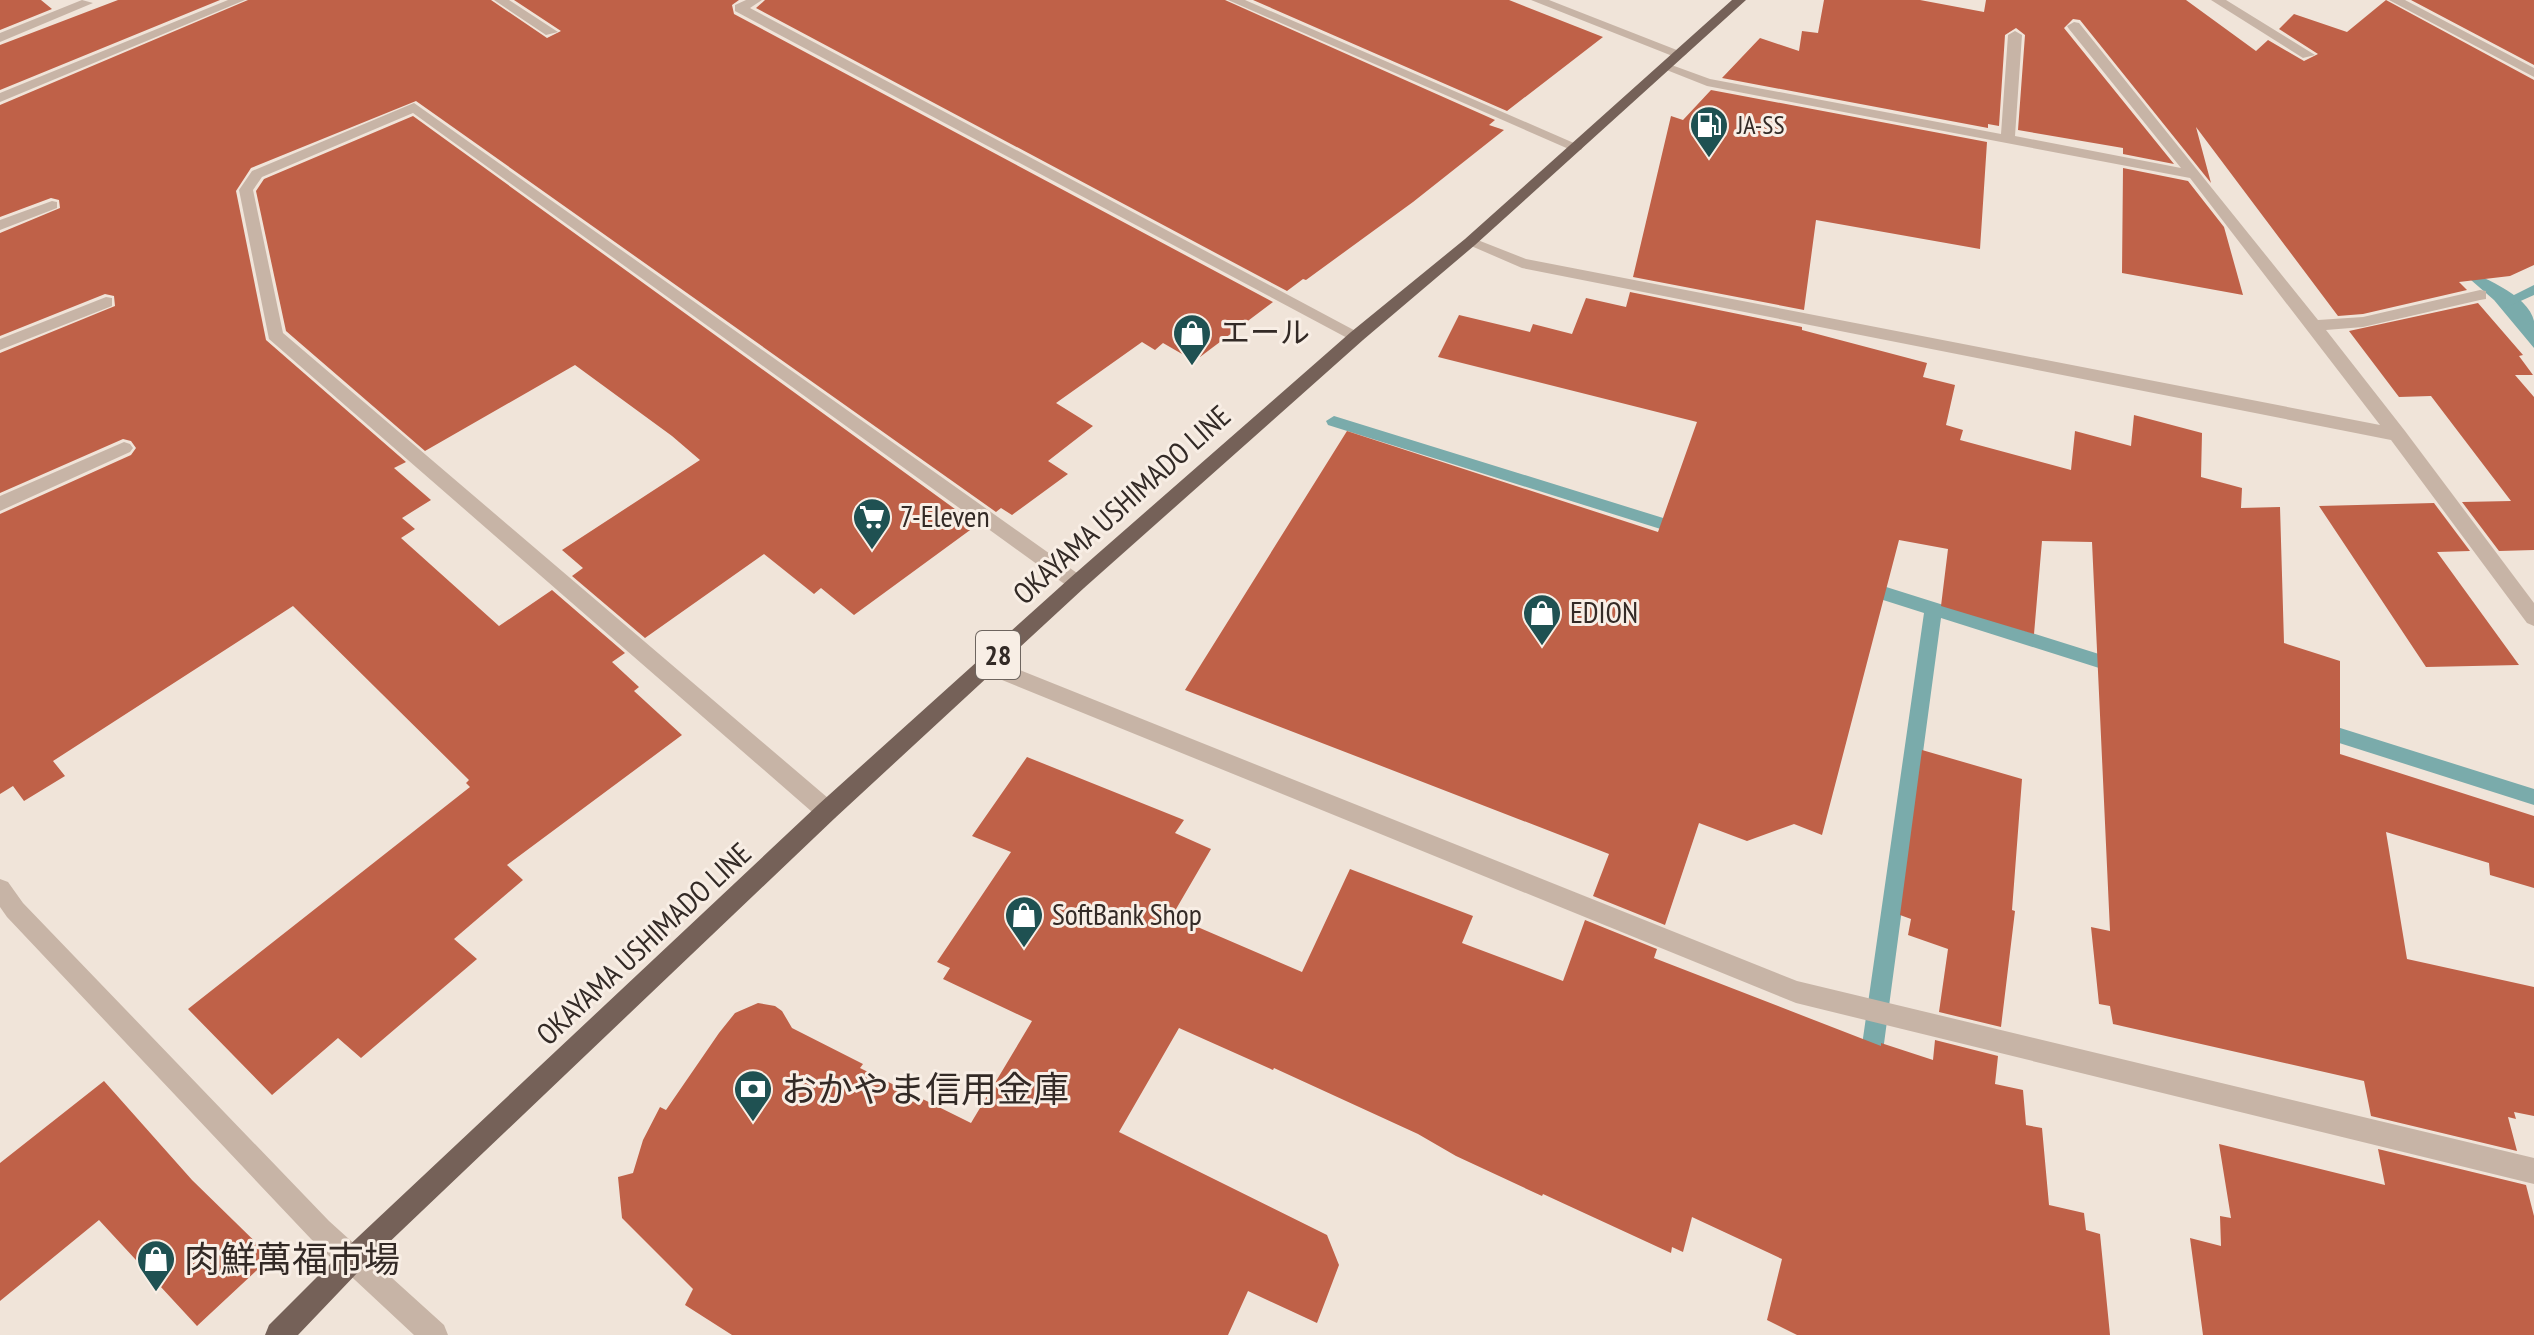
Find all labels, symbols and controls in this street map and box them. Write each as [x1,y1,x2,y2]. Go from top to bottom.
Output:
fuel station icon: JA-SS [1688,104,1730,159]
place label: JA-SS [1736,108,1785,141]
shop icon: エール [1171,312,1213,367]
place label: エール [1220,312,1310,351]
street label: OKAYAMA USHIMADO LINE [1004,396,1238,612]
supermarket icon: 7-Eleven [851,496,893,551]
place label: 7-Eleven [900,496,990,535]
shop icon: EDION [1521,592,1563,647]
place label: EDION [1570,592,1638,631]
road number: 28 [976,631,1020,679]
street label: OKAYAMA USHIMADO LINE [527,833,759,1053]
shop icon: SoftBank Shop [1003,894,1045,949]
place label: SoftBank Shop [1052,894,1202,933]
place label: おかやま信用金庫 [781,1065,1069,1112]
bank icon: おかやま信用金庫 [732,1068,774,1123]
place label: 肉鮮萬福市場 [184,1235,400,1282]
shop icon: 肉鮮萬福市場 [135,1238,177,1293]

